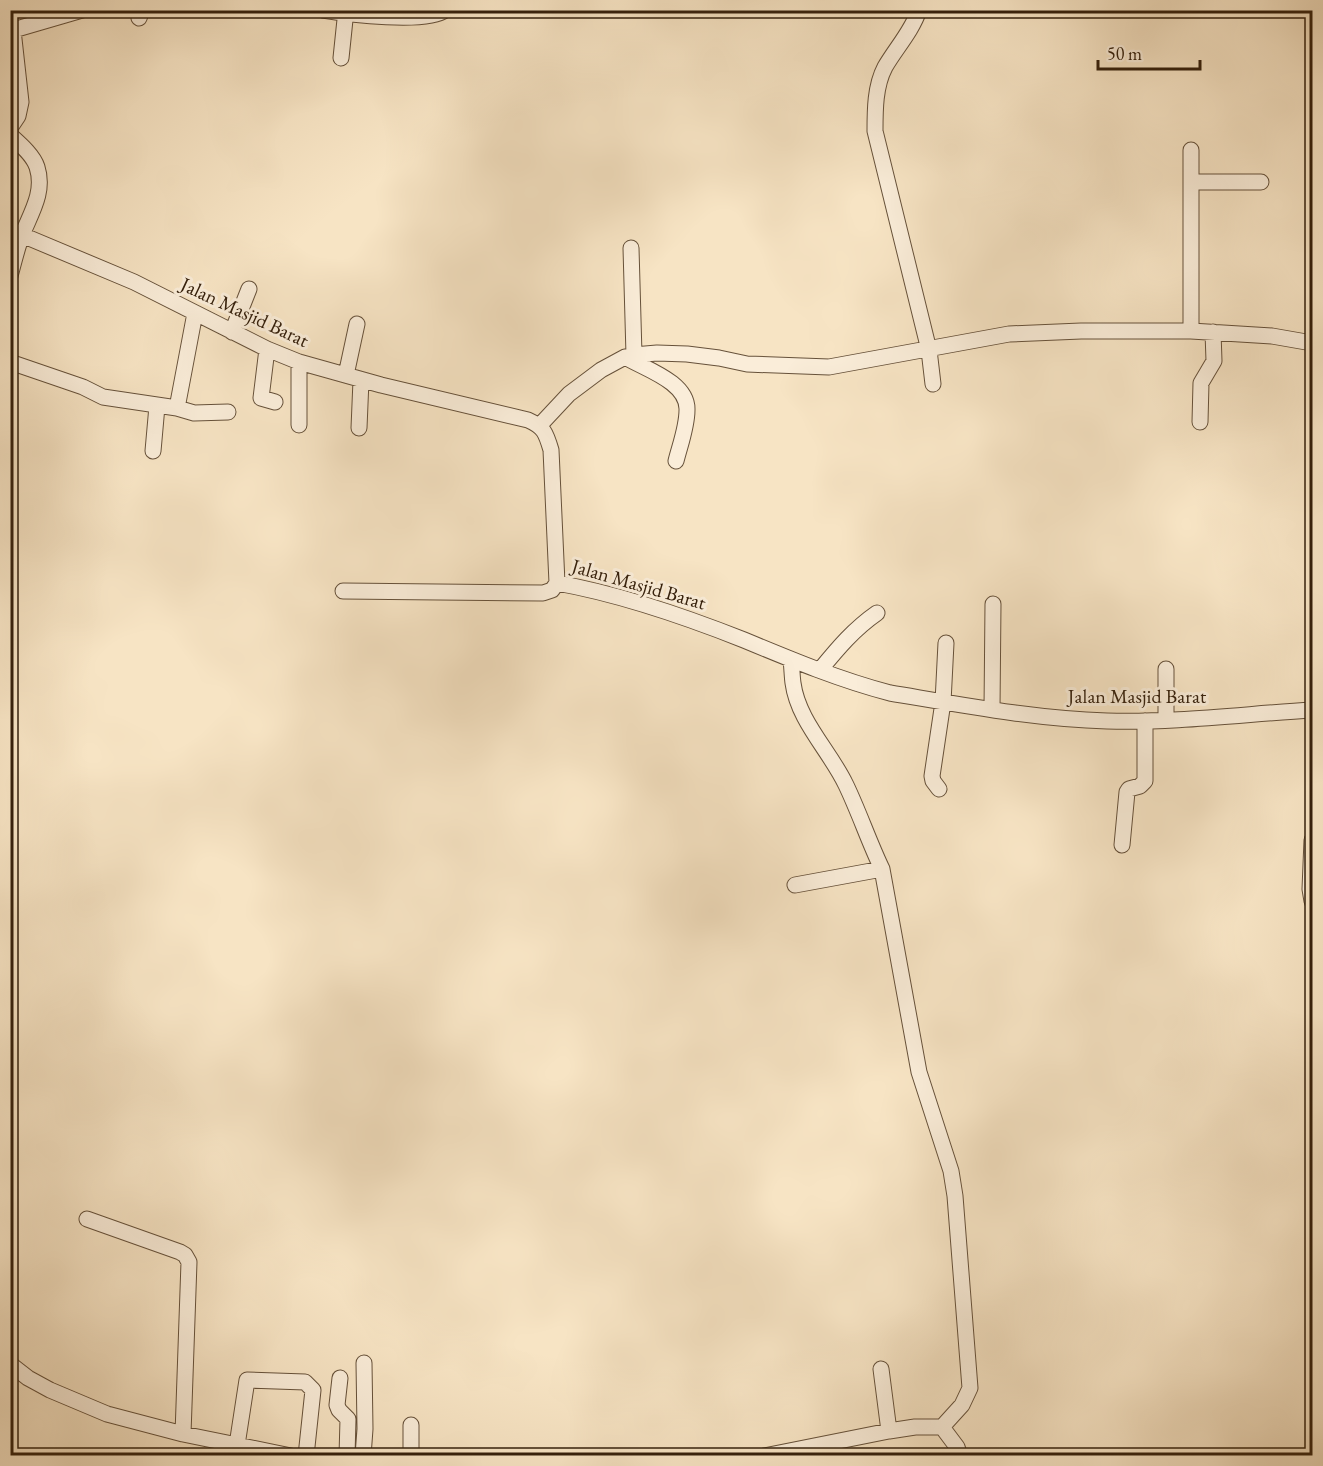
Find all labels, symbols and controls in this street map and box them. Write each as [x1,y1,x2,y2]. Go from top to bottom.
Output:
scale bar [1098,33,1200,71]
text: 50 m [1107,42,1142,65]
street label: Jalan Masjid Barat [175,270,314,353]
street label: Jalan Masjid Barat [567,552,710,616]
street label: Jalan Masjid Barat [1066,683,1207,709]

